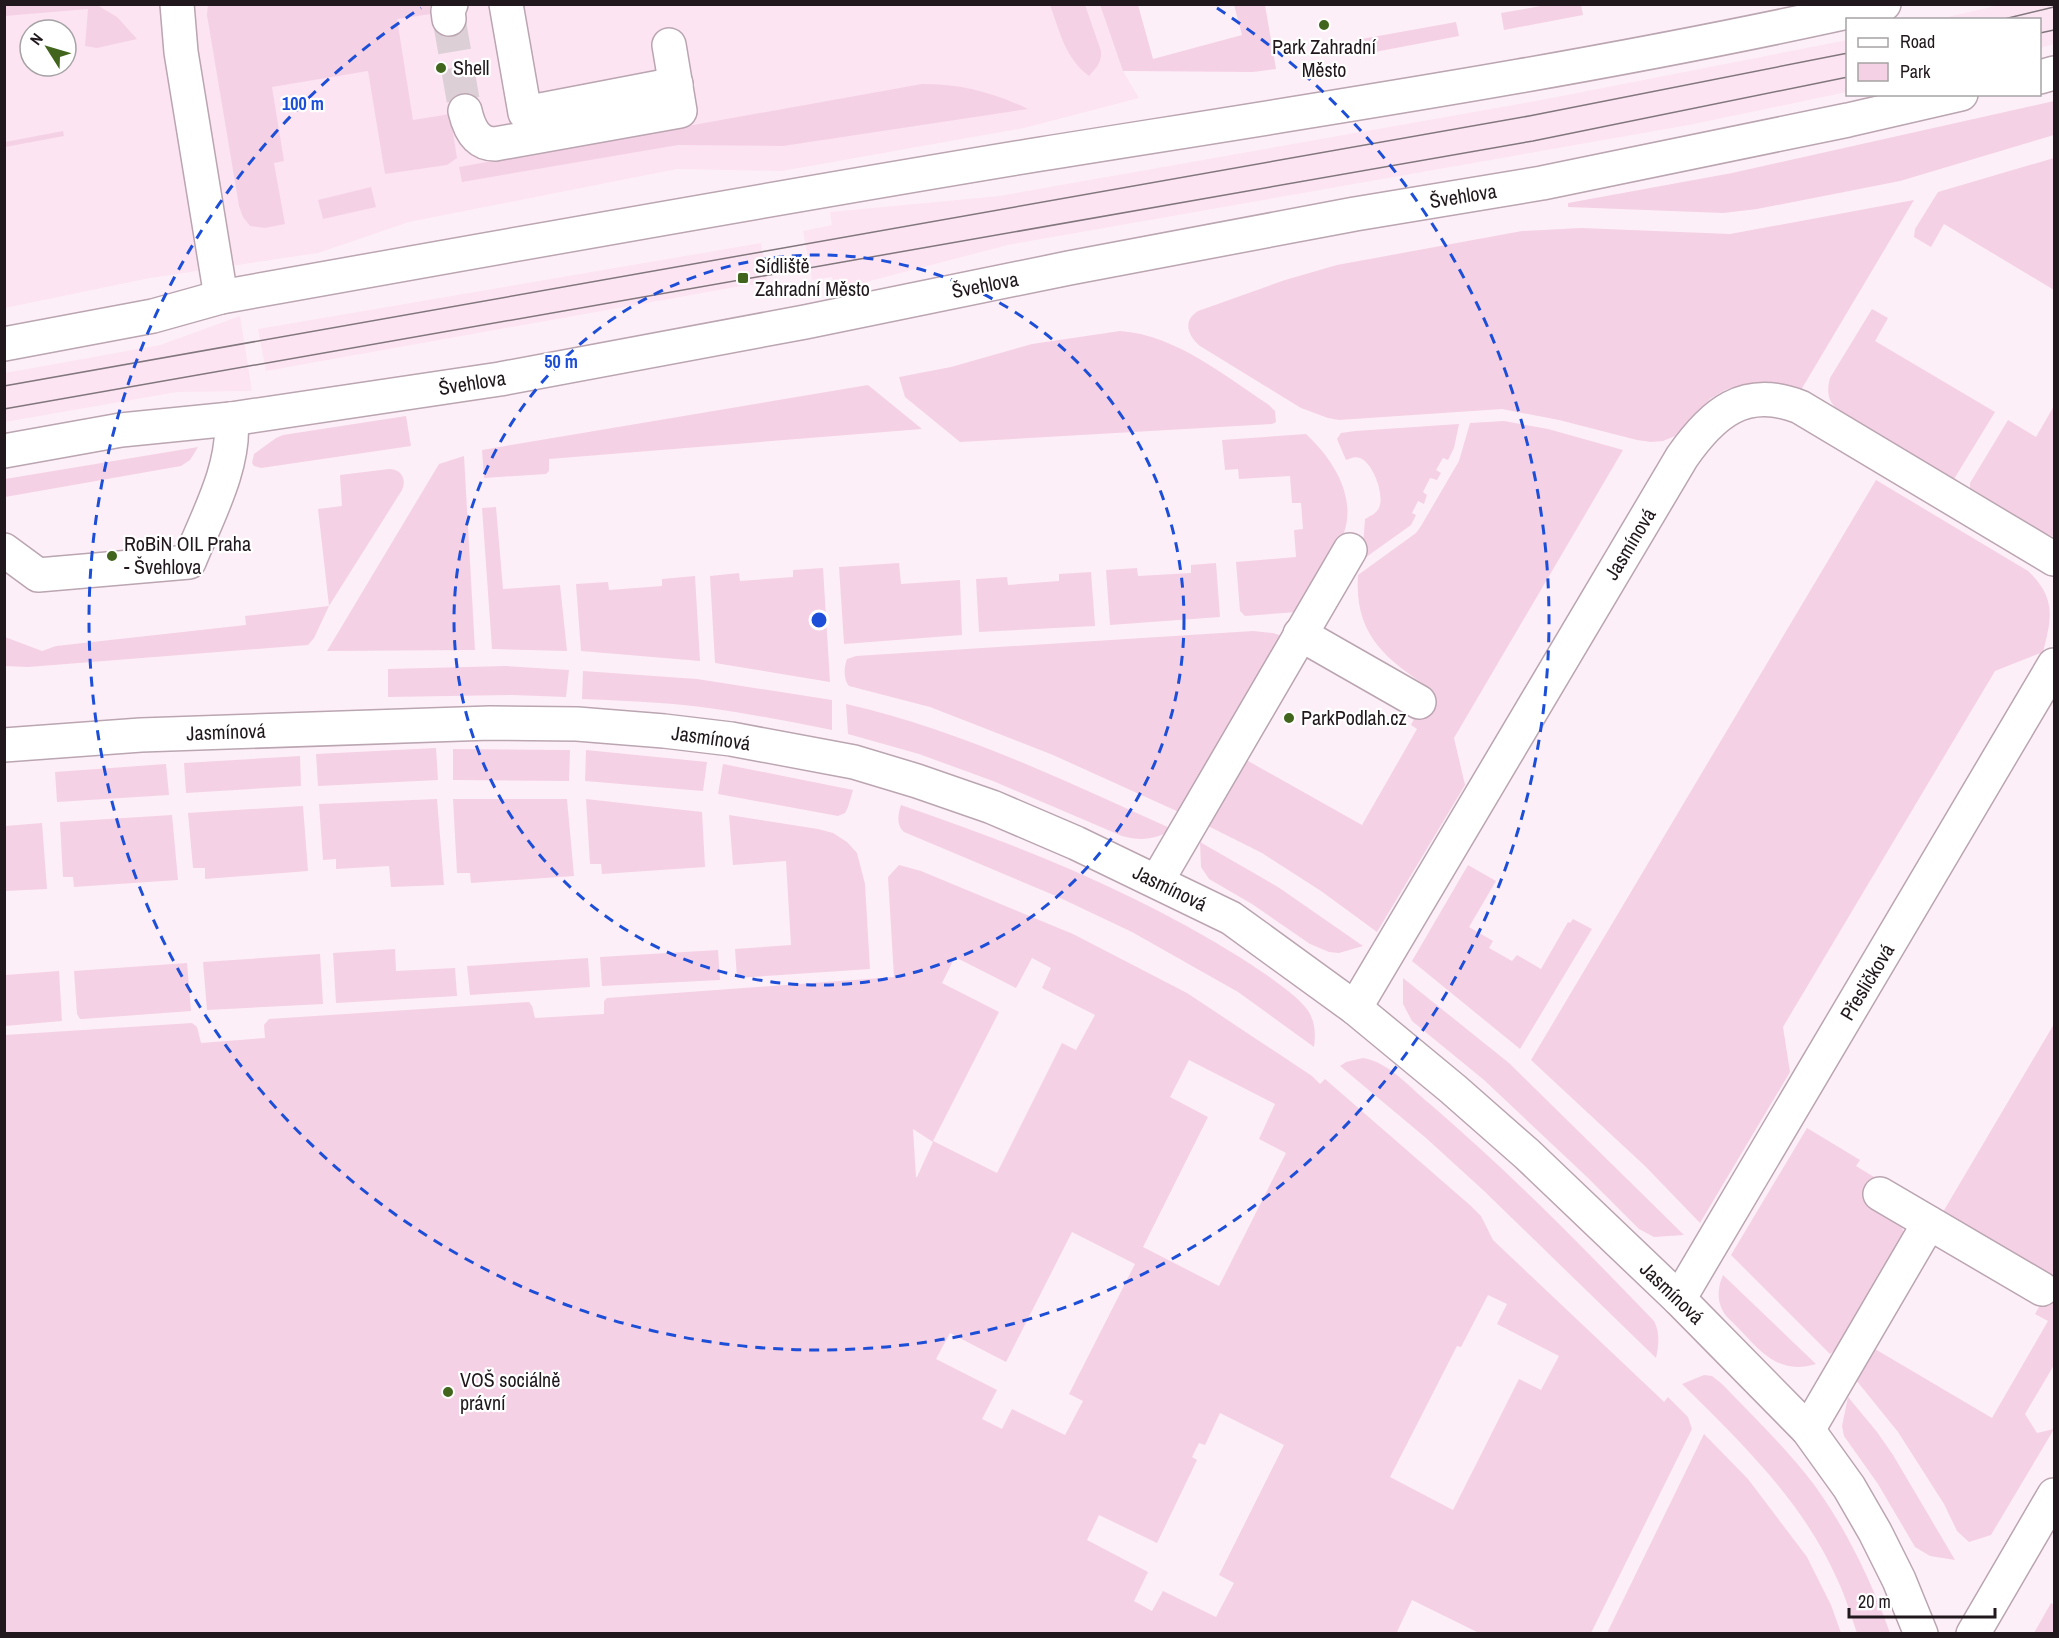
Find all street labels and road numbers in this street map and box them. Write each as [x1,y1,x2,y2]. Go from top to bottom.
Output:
street label: Švehlova [1427,177,1498,214]
street label: Švehlova [949,265,1021,304]
street label: Švehlova [436,364,507,401]
street label: Jasmínová [1598,503,1662,585]
street label: Jasmínová [186,717,266,746]
street label: Jasmínová [670,719,752,756]
street label: Jasmínová [1129,858,1212,917]
street label: Přesličková [1833,938,1900,1025]
street label: Jasmínová [1634,1255,1710,1330]

